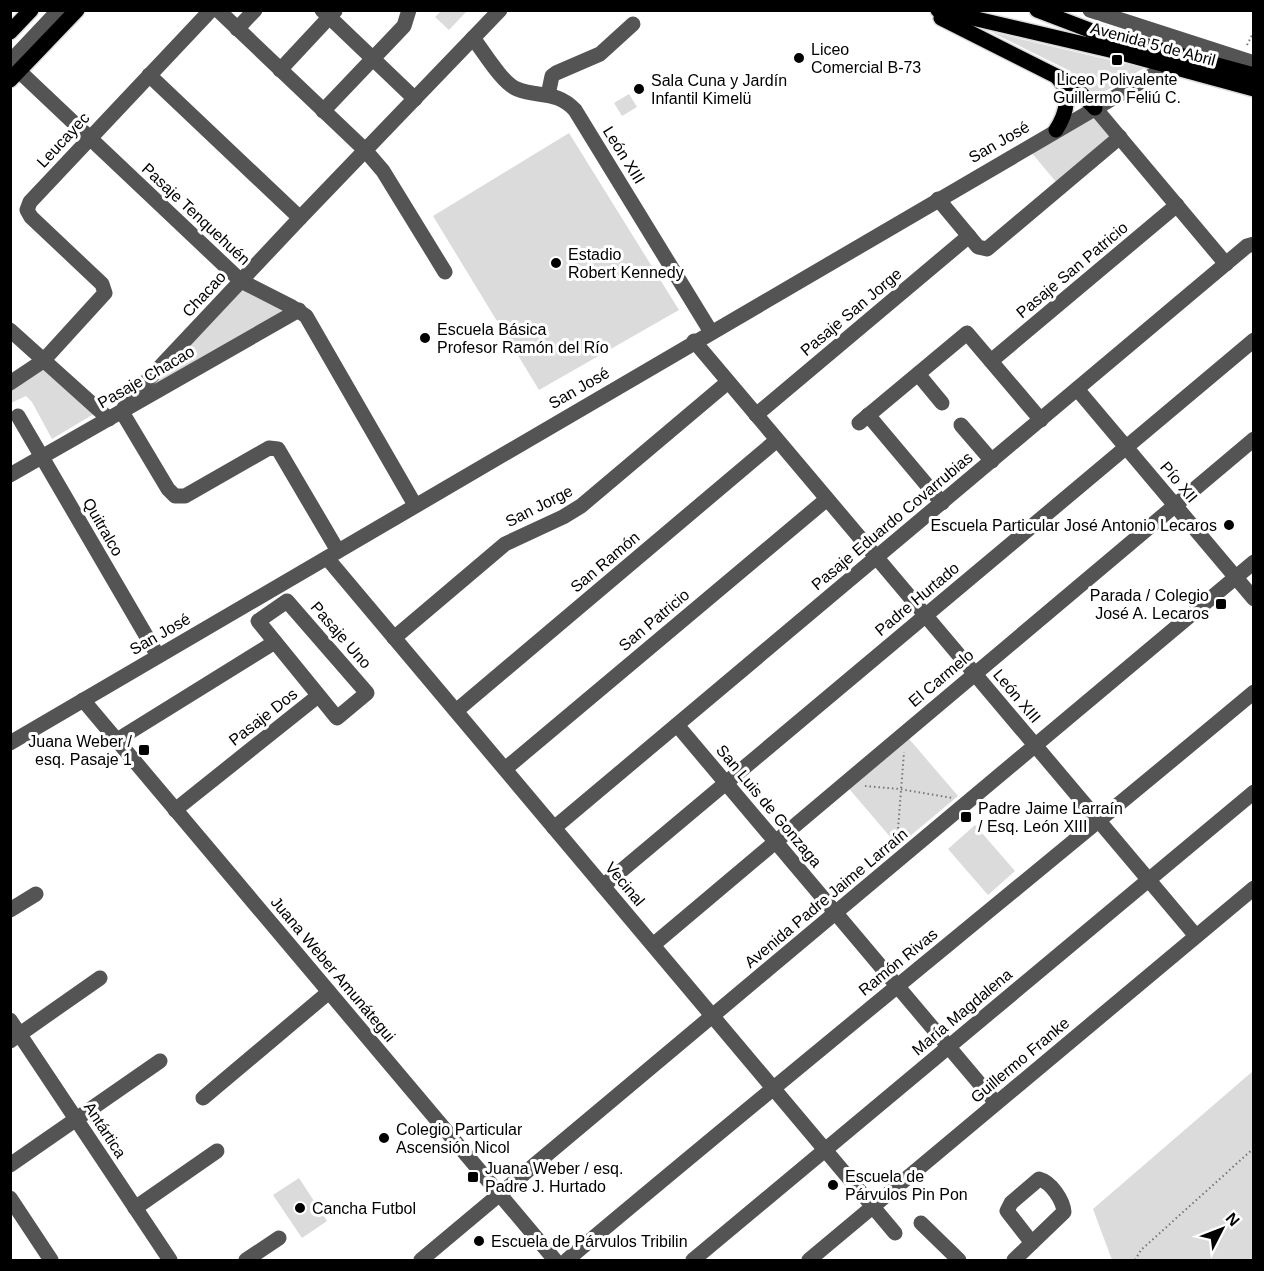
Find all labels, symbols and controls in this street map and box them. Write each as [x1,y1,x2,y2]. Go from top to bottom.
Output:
street label: Avenida 5 de Abril [1089,19,1217,69]
place label: Liceo Comercial B-73 [811,41,921,76]
marker: Liceo Comercial B-73 [792,51,806,65]
marker: Liceo Polivalente Guillermo Feliú C. [1110,53,1124,67]
place label: Liceo Polivalente Guillermo Feliú C. [1053,71,1181,106]
place label: Sala Cuna y Jardín Infantil Kimelü [651,72,787,107]
marker: Sala Cuna y Jardín Infantil Kimelü [632,82,646,96]
street label: Leucayec [33,109,93,171]
street label: San José [966,118,1032,166]
street label: León XIII [600,123,648,187]
street label: Pasaje Tenquehuén [139,160,253,268]
street label: Pasaje San Patricio [1013,219,1131,321]
place label: Estadio Robert Kennedy [568,246,684,281]
marker: Estadio Robert Kennedy [549,256,563,270]
street label: Pasaje San Jorge [797,265,905,359]
street label: Chacao [179,268,229,320]
place label: Escuela Básica Profesor Ramón del Río [437,321,609,356]
marker: Escuela Básica Profesor Ramón del Río [418,331,432,345]
street label: Pasaje Chacao [95,342,197,411]
street label: San José [546,364,612,412]
street label: Pasaje Eduardo Covarrubias [808,449,976,593]
street label: Pío XII [1157,458,1201,506]
street label: San Jorge [503,482,575,530]
street label: Quitralco [80,495,126,559]
place label: Escuela Particular José Antonio Lecaros [931,517,1217,534]
marker: Escuela Particular José Antonio Lecaros [1222,518,1236,532]
street label: San Ramón [567,528,643,596]
street label: Padre Hurtado [872,559,962,639]
street label: San Patricio [615,586,693,654]
place label: Parada / Colegio José A. Lecaros [1090,587,1209,622]
marker: Parada / Colegio José A. Lecaros [1214,597,1228,611]
street label: Pasaje Uno [307,598,375,672]
street label: San José [127,610,193,658]
street label: El Carmelo [905,646,977,710]
street label: León XIII [990,666,1044,726]
street label: Pasaje Dos [226,685,300,749]
place label: Juana Weber / esq. Pasaje 1 [28,733,133,768]
street label: San Luis de Gonzaga [713,742,825,870]
marker: Juana Weber / esq. Pasaje 1 [137,743,151,757]
place label: Padre Jaime Larraín / Esq. León XIII [978,800,1123,835]
marker: Padre Jaime Larraín / Esq. León XIII [959,810,973,824]
street label: Avenida Padre Jaime Larraín [741,825,911,971]
street label: Vecinal [602,859,648,909]
street label: Juana Weber Amunátegui [267,893,399,1045]
street label: Ramón Rivas [855,925,941,999]
street label: María Magdalena [909,965,1015,1059]
street label: Guillermo Franke [968,1014,1073,1106]
street label: Antártica [81,1099,129,1161]
place label: Colegio Particular Ascensión Nicol [396,1121,523,1156]
marker: Colegio Particular Ascensión Nicol [377,1131,391,1145]
place label: Juana Weber / esq. Padre J. Hurtado [485,1160,623,1195]
place label: Escuela de Párvulos Pin Pon [845,1168,968,1203]
marker: Juana Weber / esq. Padre J. Hurtado [466,1170,480,1184]
marker: Escuela de Párvulos Pin Pon [826,1178,840,1192]
north arrow [1192,1199,1252,1259]
place label: Cancha Futbol [312,1200,416,1217]
marker: Cancha Futbol [293,1201,307,1215]
text: N [1223,1209,1243,1229]
place label: Escuela de Párvulos Tribilin [491,1233,688,1250]
marker: Escuela de Párvulos Tribilin [472,1234,486,1248]

